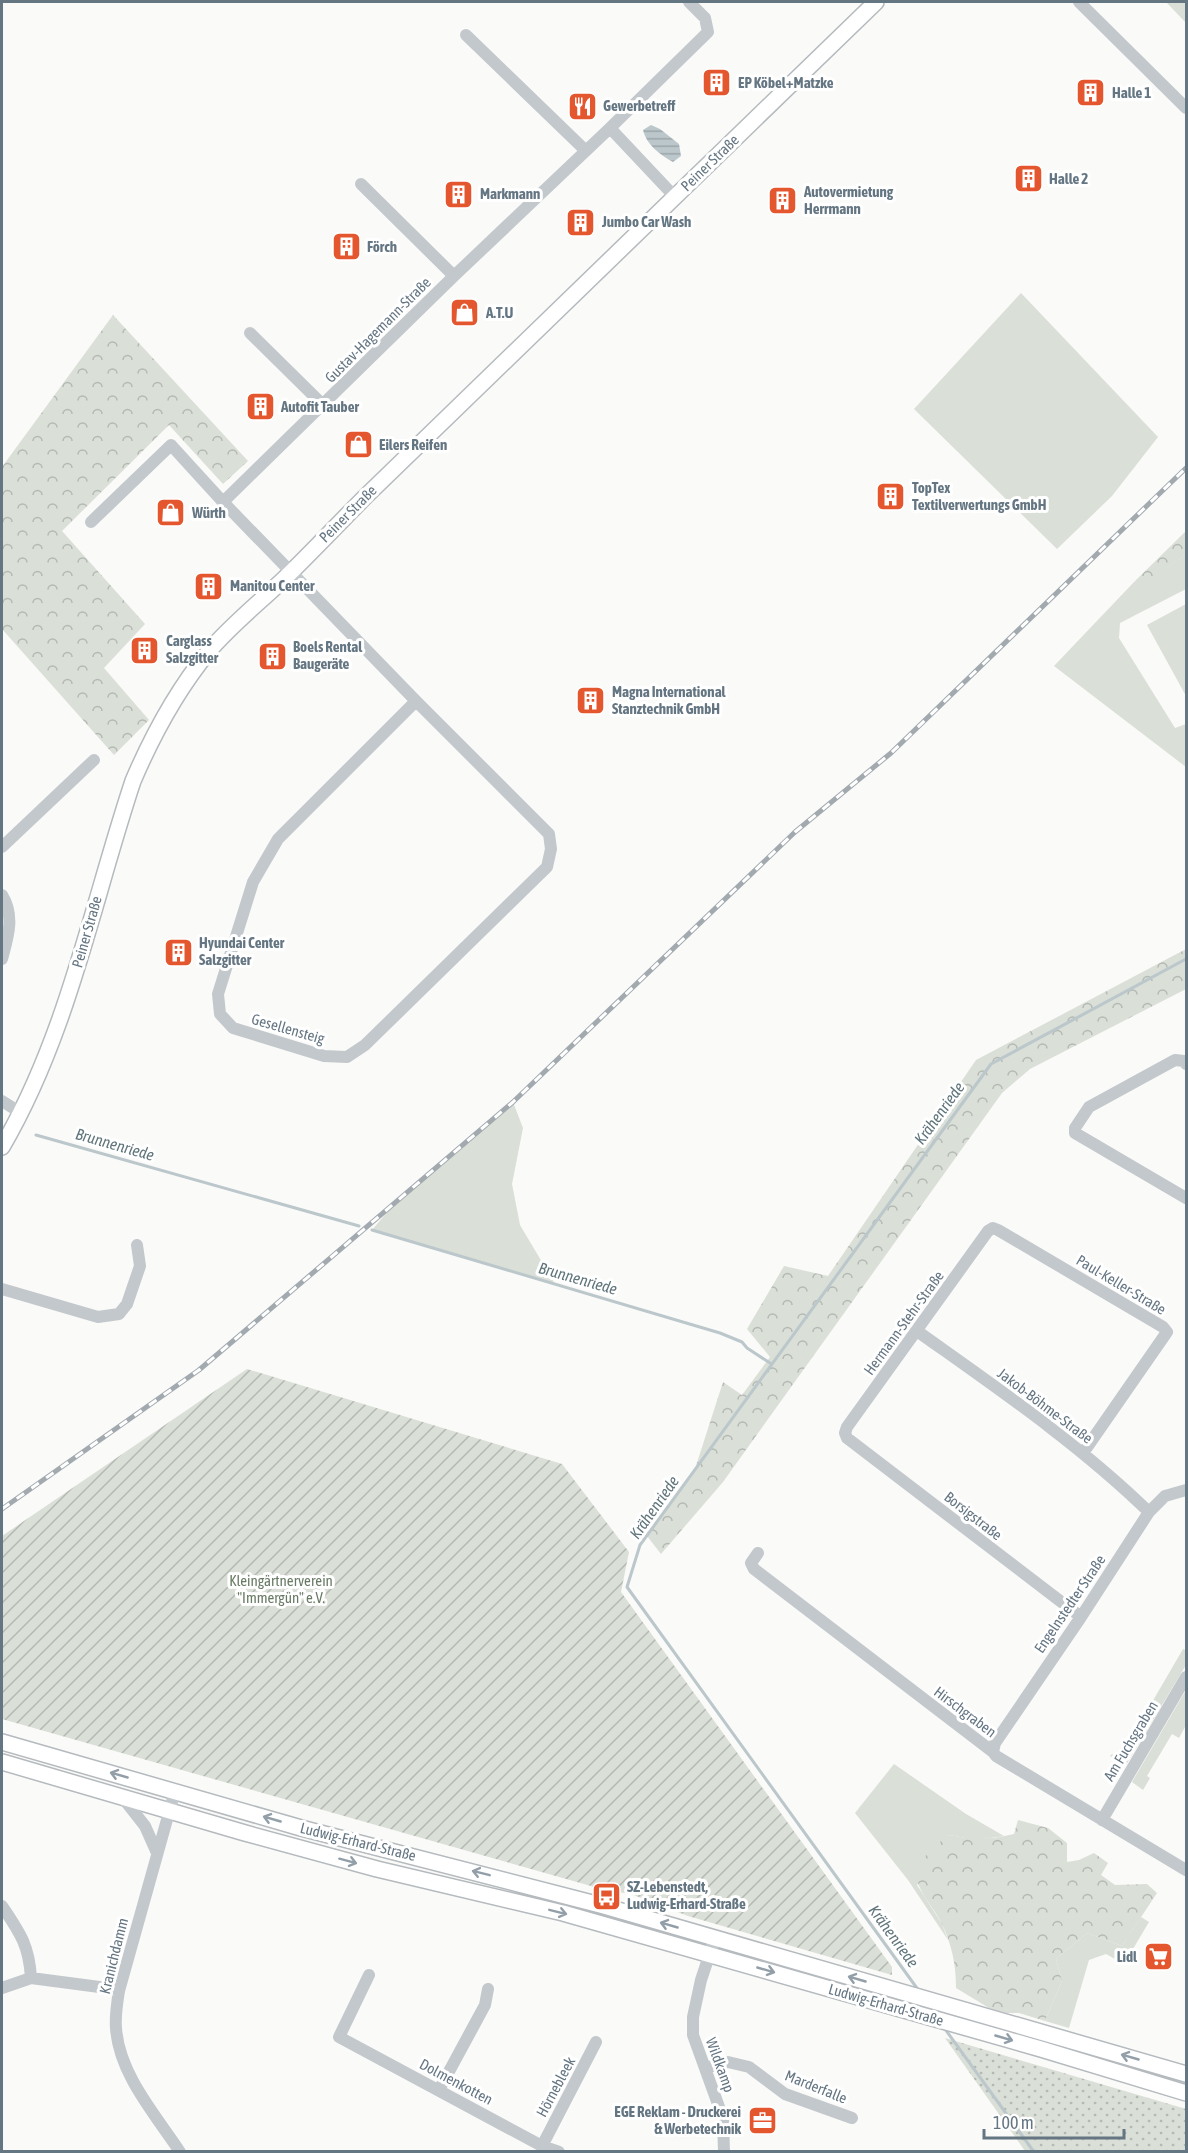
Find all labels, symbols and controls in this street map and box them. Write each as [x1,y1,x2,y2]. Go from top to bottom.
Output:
building icon: EP Köbel+Matzke [701,67,733,99]
place label: EP Köbel+Matzke [738,74,834,91]
building icon: Halle 1 [1075,77,1107,109]
place label: Halle 1 [1112,84,1151,101]
restaurant icon: Gewerbetreff [566,90,598,122]
place label: Gewerbetreff [603,97,676,114]
street label: Peiner Straße [677,131,742,194]
building icon: Halle 2 [1012,163,1044,195]
place label: Halle 2 [1049,170,1088,187]
building icon: Markmann [443,178,475,210]
place label: Autovermietung Herrmann [803,183,894,217]
place label: Markmann [480,185,540,202]
building icon: Autovermietung Herrmann [767,185,799,217]
building icon: Jumbo Car Wash [565,206,597,238]
place label: Jumbo Car Wash [601,213,691,230]
building icon: Förch [330,231,362,263]
place label: Förch [367,238,397,255]
street label: Gustav-Hagemann-Straße [321,273,434,386]
shop icon: A.T.U [449,297,481,329]
place label: A.T.U [485,304,514,321]
building icon: Autofit Tauber [244,391,276,423]
place label: Autofit Tauber [280,398,359,415]
shop icon: Eilers Reifen [342,429,374,461]
place label: Eilers Reifen [379,436,447,453]
place label: TopTex Textilverwertungs GmbH [912,479,1046,513]
street label: Peiner Straße [316,481,380,546]
building icon: TopTex Textilverwertungs GmbH [875,481,907,513]
shop icon: Würth [155,497,187,529]
place label: Würth [191,504,226,521]
building icon: Manitou Center [193,570,225,602]
place label: Manitou Center [230,577,315,594]
place label: Carglass Salzgitter [166,632,219,666]
building icon: Carglass Salzgitter [129,634,161,666]
place label: Boels Rental Baugeräte [293,638,363,672]
building icon: Boels Rental Baugeräte [256,640,288,672]
place label: Magna International Stanztechnik GmbH [612,683,727,717]
building icon: Magna International Stanztechnik GmbH [575,685,607,717]
street label: Peiner Straße [68,894,105,970]
place label: Hyundai Center Salzgitter [199,934,285,968]
building icon: Hyundai Center Salzgitter [162,936,194,968]
street label: Gesellensteig [250,1010,327,1047]
water label: Krähenriede [910,1078,968,1148]
water label: Brunnenriede [74,1124,156,1164]
street label: Paul-Keller-Straße [1073,1251,1169,1318]
water label: Brunnenriede [537,1258,619,1298]
street label: Hermann-Stehr-Straße [860,1267,947,1378]
street label: Jakob-Böhme-Straße [995,1364,1096,1447]
water label: Krähenriede [626,1472,682,1542]
street label: Borsigstraße [941,1488,1006,1543]
street label: Engelnstedter Straße [1031,1551,1109,1656]
park label: Kleingärtnerverein "Immergün" e.V. [229,1572,333,1606]
street label: Hirschgraben [931,1683,1000,1740]
street label: Am Fuchsgraben [1100,1698,1161,1784]
one-way arrow [110,1769,129,1780]
one-way arrow [263,1813,282,1824]
street label: Ludwig-Erhard-Straße [298,1819,418,1864]
one-way arrow [338,1856,357,1867]
one-way arrow [472,1867,491,1879]
place label: SZ-Lebenstedt, Ludwig-Erhard-Straße [627,1878,746,1912]
bus stop icon: SZ-Lebenstedt, Ludwig-Erhard-Straße [590,1880,622,1912]
water label: Krähenriede [865,1901,923,1971]
one-way arrow [548,1907,567,1919]
street label: Kranichdamm [96,1916,131,1996]
one-way arrow [660,1919,679,1930]
supermarket icon: Lidl [1142,1941,1174,1973]
place label: Lidl [1117,1948,1138,1965]
one-way arrow [756,1965,775,1977]
one-way arrow [848,1972,867,1984]
street label: Ludwig-Erhard-Straße [827,1980,946,2029]
one-way arrow [994,2033,1013,2045]
street label: Wildkamp [703,2035,738,2094]
one-way arrow [1121,2051,1140,2062]
street label: Hörnebleek [533,2054,579,2120]
street label: Dolmenkotten [417,2055,496,2108]
street label: Marderfalle [783,2066,850,2107]
scale bar [984,2102,1124,2140]
place label: EGE Reklam - Druckerei & Werbetechnik [614,2103,741,2137]
office icon: EGE Reklam - Druckerei & Werbetechnik [746,2105,778,2137]
text: 100 m [993,2112,1034,2133]

